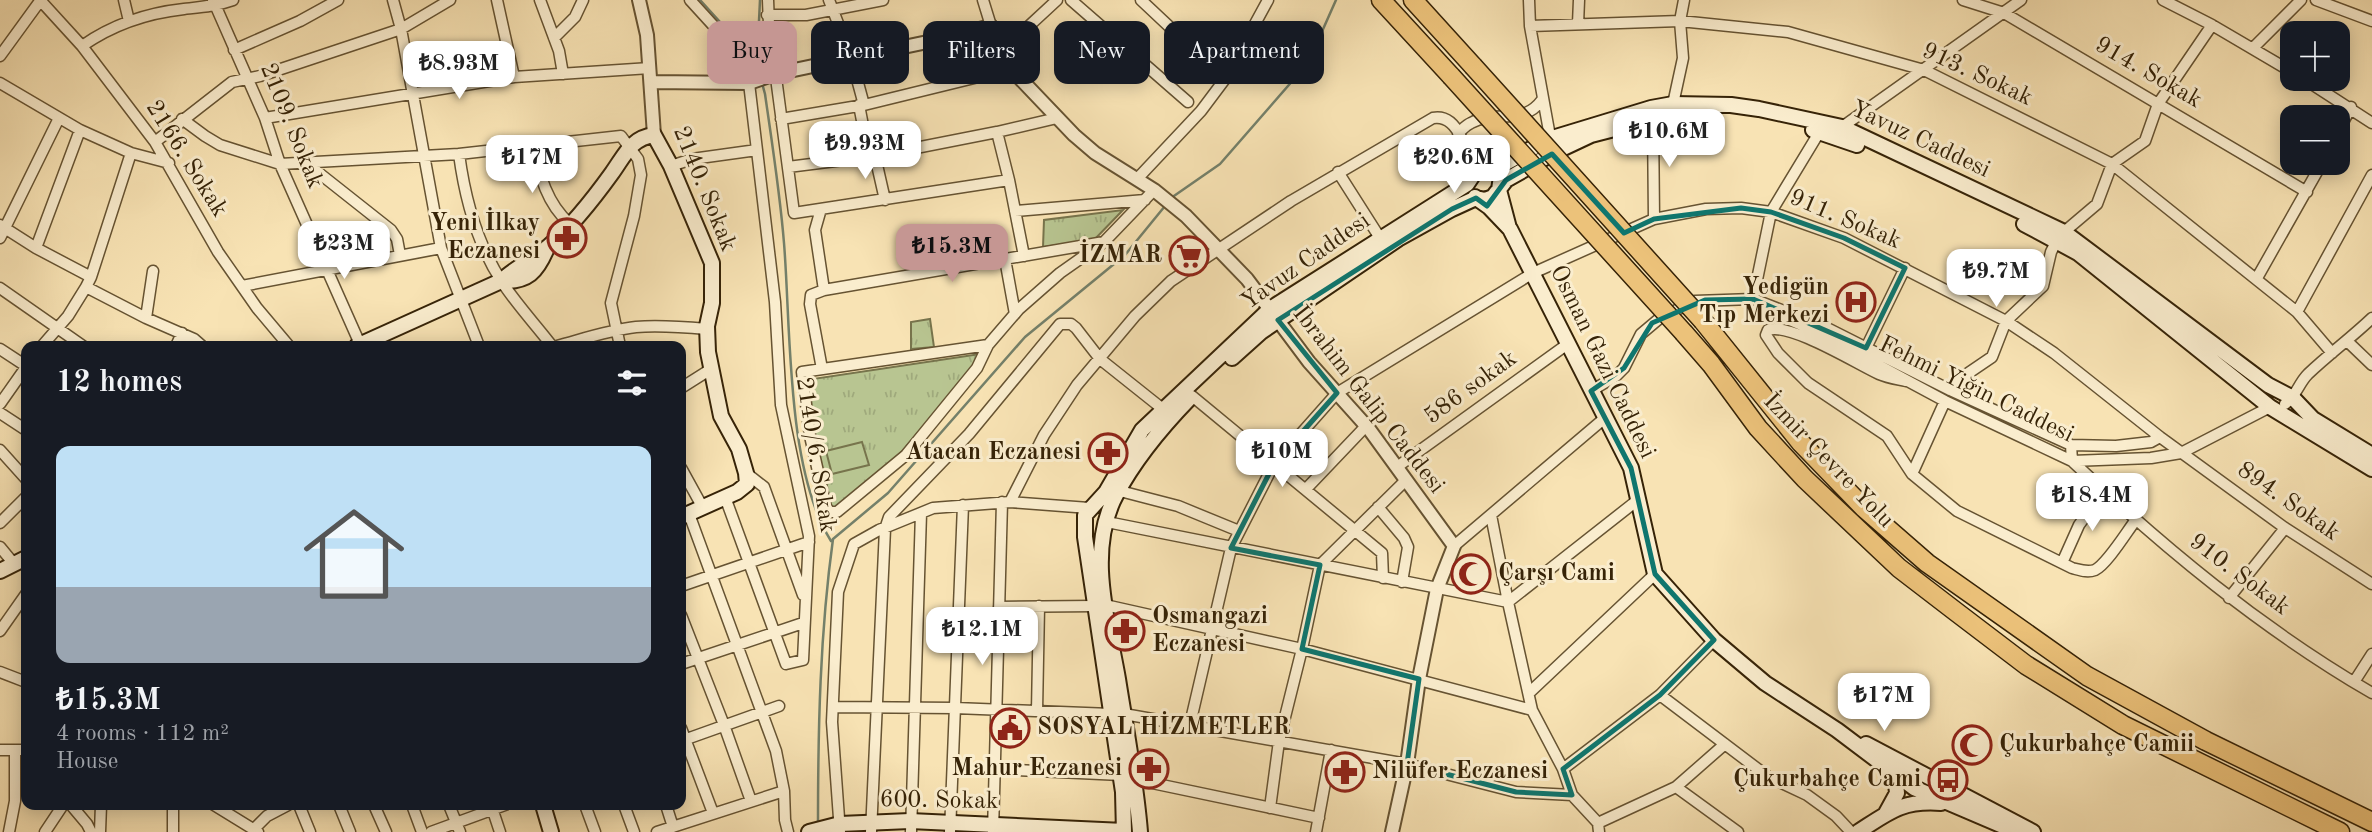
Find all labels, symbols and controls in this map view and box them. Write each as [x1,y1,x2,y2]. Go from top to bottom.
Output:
chip: Buy [707,21,797,84]
chip: Rent [811,21,909,84]
chip: Filters [923,21,1040,84]
chip: New [1054,21,1150,84]
chip: Apartment [1164,21,1324,84]
map controls [2280,21,2350,175]
button: + [2280,21,2350,91]
street label: 914. Sokak [2091,33,2205,113]
street label: 913. Sokak [1918,39,2036,111]
pin: ₺8.93M [402,42,516,101]
text: ₺8.93M [419,52,499,75]
street label: 2109. Sokak [255,60,327,192]
street label: 2166. Sokak [141,96,231,222]
street label: Yavuz Caddesi [1847,97,1993,183]
button: − [2280,105,2350,175]
pin: ₺10.6M [1612,110,1726,169]
text: ₺10.6M [1629,120,1709,143]
pin: ₺9.93M [808,122,922,181]
street label: 2140. Sokak [668,123,740,255]
text: ₺9.93M [825,132,905,155]
pin: ₺17M [491,136,573,195]
pin: ₺20.6M [1397,136,1511,195]
text: ₺17M [502,146,562,169]
text: ₺20.6M [1414,146,1494,169]
street label: 911. Sokak [1786,186,1904,254]
place label: Yeni İlkay Eczanesi [430,207,540,264]
street label: Yavuz Caddesi [1237,209,1375,315]
pharmacy icon: Yeni İlkay Eczanesi [546,217,588,259]
pin: ₺23M [303,222,385,281]
pin: ₺15.3M [895,224,1009,284]
text: ₺23M [314,232,374,255]
text: ₺15.3M [912,235,992,258]
supermarket icon: İZMAR [1168,235,1210,277]
place label: İZMAR [1079,239,1162,268]
pin: ₺9.7M [1947,250,2045,309]
text: ₺9.7M [1963,260,2029,283]
street label: Osman Gazi Caddesi [1545,262,1659,462]
place label: Yedigün Tıp Merkezi [1699,276,1829,328]
hospital icon: Yedigün Tıp Merkezi [1835,281,1877,323]
street label: İbrahim Galip Caddesi [1287,300,1451,498]
street label: Fehmi Yiğin Caddesi [1875,332,2077,448]
street label: 586 sokak [1420,347,1522,429]
icon: filters [613,364,651,402]
text: 12 homes [56,368,182,398]
street label: 2140/6. Sokak [791,375,839,535]
street label: İzmir Çevre Yolu [1758,387,1900,533]
pin: ₺10M [1241,430,1323,489]
pharmacy icon: Atacan Eczanesi [1087,432,1129,474]
text: ₺10M [1252,440,1312,463]
place label: Atacan Eczanesi [905,441,1081,465]
street label: 894. Sokak [2232,458,2344,546]
pin: ₺18.4M [2035,474,2149,533]
text: ₺18.4M [2052,484,2132,507]
icon: home [291,491,417,617]
street label: 910. Sokak [2184,530,2294,620]
mosque icon: Çarşı Cami [1450,553,1492,595]
place label: Çarşı Cami [1498,562,1615,586]
place label: Osmangazi Eczanesi [1152,605,1268,657]
pin: ₺12.1M [925,608,1039,667]
pharmacy icon: Osmangazi Eczanesi [1104,610,1146,652]
text: ₺12.1M [942,618,1022,641]
pin: ₺17M [1843,674,1925,733]
text: ₺17M [1854,684,1914,707]
text: ₺15.3M [56,686,160,716]
public building icon: SOSYAL HİZMETLER [989,707,1031,749]
place label: SOSYAL HİZMETLER [1037,711,1291,740]
text: 4 rooms · 112 m² [56,722,229,745]
mosque icon: Çukurbahçe Camii [1951,724,1993,766]
place label: Çukurbahçe Camii [1999,733,2194,757]
pharmacy icon: Mahur Eczanesi [1128,748,1170,790]
text: House [56,750,118,773]
pharmacy icon: Nilüfer Eczanesi [1324,751,1366,793]
place label: Mahur Eczanesi [952,757,1122,781]
bus stop icon: Çukurbahçe Cami [1927,759,1969,801]
place label: Nilüfer Eczanesi [1372,760,1548,784]
place label: Çukurbahçe Cami [1733,768,1921,792]
street label: 600. Sokak [879,788,999,814]

